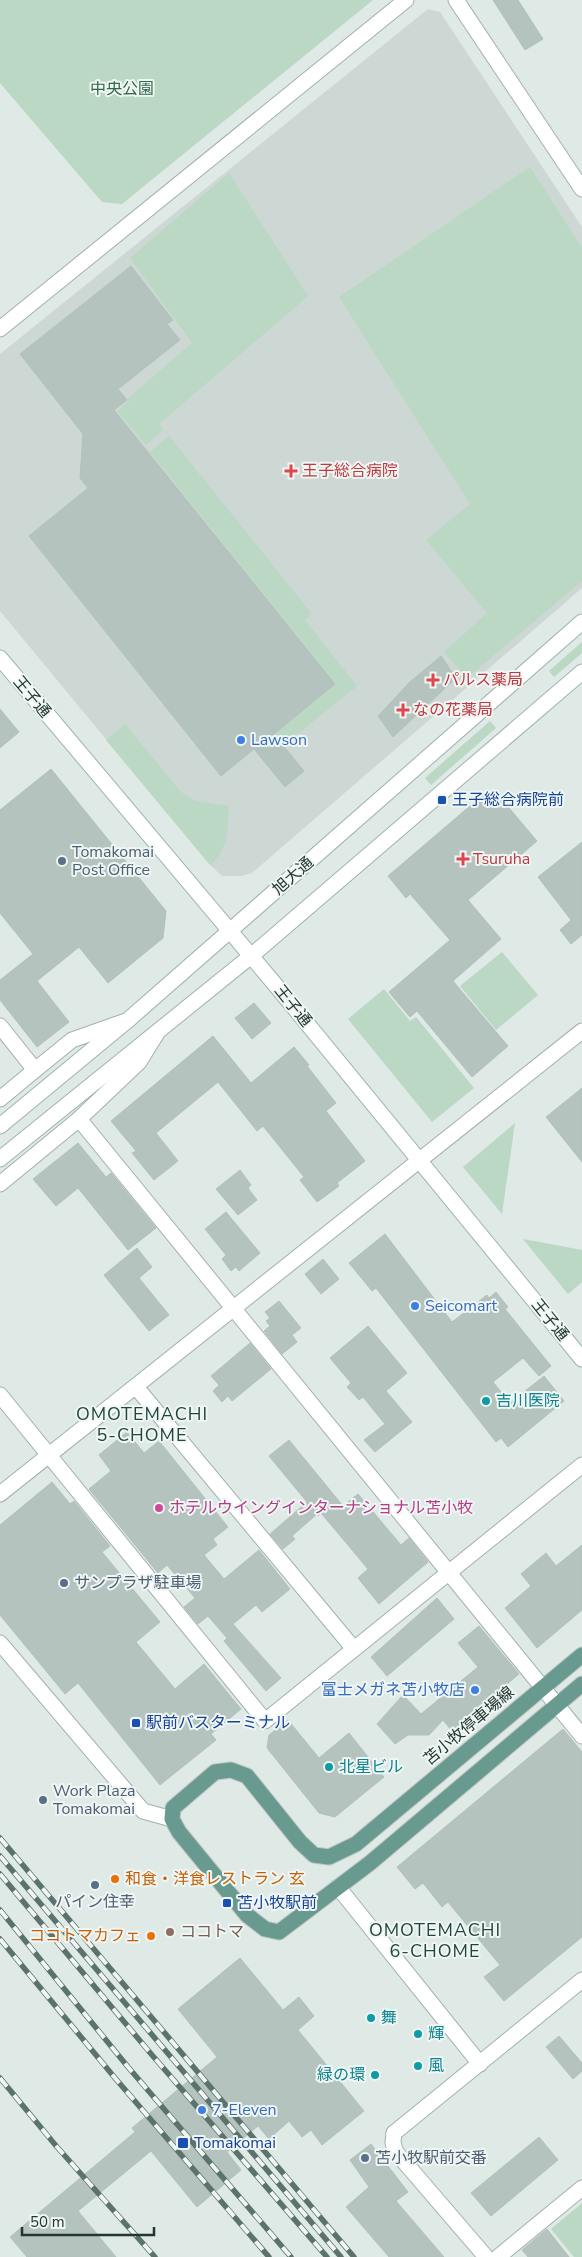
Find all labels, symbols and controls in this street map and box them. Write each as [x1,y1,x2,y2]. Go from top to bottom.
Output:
park label: 中央公園 [90,78,154,100]
place label: 王子総合病院 [302,460,398,482]
marker: 王子総合病院 [284,464,298,478]
place label: パルス薬局 [443,669,523,691]
street label: 王子通 [8,672,56,722]
marker: パルス薬局 [427,674,439,686]
place label: なの花薬局 [413,699,493,721]
marker: なの花薬局 [397,704,409,716]
place label: Lawson [251,729,307,751]
marker: Lawson [235,734,247,746]
place label: 王子総合病院前 [452,789,564,811]
marker: 王子総合病院前 [436,794,448,806]
place label: Tomakomai Post Office [72,841,154,881]
place label: Tsuruha [473,848,530,870]
street label: 旭大通 [268,852,318,900]
marker: Tsuruha [457,853,469,865]
marker: Tomakomai Post Office [56,855,68,867]
street label: 王子通 [269,980,317,1032]
street label: 王子通 [526,1294,574,1346]
place label: Seicomart [425,1295,498,1317]
marker: Seicomart [409,1300,421,1312]
place label: 吉川医院 [496,1390,560,1412]
marker: 吉川医院 [480,1395,492,1407]
district label: OMOTEMACHI 5-CHOME [76,1402,208,1447]
place label: ホテルウイングインターナショナル苫小牧 [169,1497,473,1519]
marker: ホテルウイングインターナショナル苫小牧 [153,1502,165,1514]
place label: サンプラザ駐車場 [74,1572,202,1594]
marker: サンプラザ駐車場 [58,1577,70,1589]
place label: 富士メガネ苫小牧店 [321,1679,465,1701]
street label: 苫小牧停車場線 [419,1682,519,1770]
marker: 富士メガネ苫小牧店 [469,1684,481,1696]
place label: 駅前バスターミナル [146,1712,290,1734]
marker: 駅前バスターミナル [130,1717,142,1729]
place label: 北星ビル [339,1756,403,1778]
marker: 北星ビル [323,1761,335,1773]
place label: Work Plaza Tomakomai [53,1780,136,1820]
marker: Work Plaza Tomakomai [37,1794,49,1806]
place label: 和食・洋食レストラン 玄 [125,1868,305,1890]
marker: 和食・洋食レストラン 玄 [109,1873,121,1885]
marker: パイン住幸 [89,1879,101,1891]
place label: パイン住幸 [55,1891,135,1913]
place label: 苫小牧駅前 [237,1892,317,1914]
marker: 苫小牧駅前 [221,1897,233,1909]
district label: OMOTEMACHI 6-CHOME [369,1918,501,1963]
place label: ココトマ [180,1921,244,1943]
place label: ココトマカフェ [29,1925,141,1947]
marker: ココトマ [164,1926,176,1938]
marker: ココトマカフェ [145,1930,157,1942]
place label: 舞 [381,2007,397,2029]
marker: 舞 [365,2012,377,2024]
place label: 輝 [428,2023,444,2045]
marker: 輝 [412,2028,424,2040]
place label: 風 [428,2055,444,2077]
marker: 風 [412,2060,424,2072]
place label: 緑の環 [317,2064,365,2086]
marker: 緑の環 [369,2069,381,2081]
place label: 7-Eleven [212,2099,277,2121]
marker: 7-Eleven [196,2104,208,2116]
place label: Tomakomai [194,2132,276,2154]
marker: Tomakomai [176,2136,190,2150]
place label: 苫小牧駅前交番 [375,2147,487,2169]
marker: 苫小牧駅前交番 [359,2152,371,2164]
scale bar [22,2204,155,2236]
text: 50 m [30,2212,65,2232]

